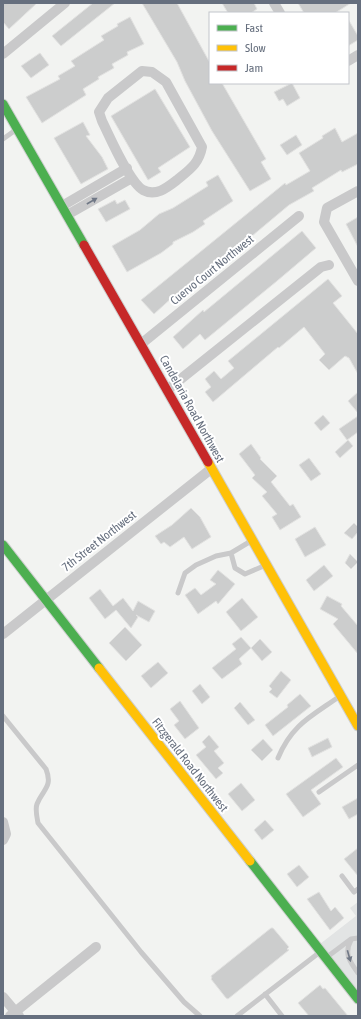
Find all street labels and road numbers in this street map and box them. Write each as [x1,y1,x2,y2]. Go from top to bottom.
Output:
street label: Cuervo Court Northwest [167,232,257,308]
street label: Candelaria Road Northwest [157,353,228,466]
street label: 7th Street Northwest [59,507,139,574]
street label: Fitzgerald Road Northwest [149,715,231,815]

